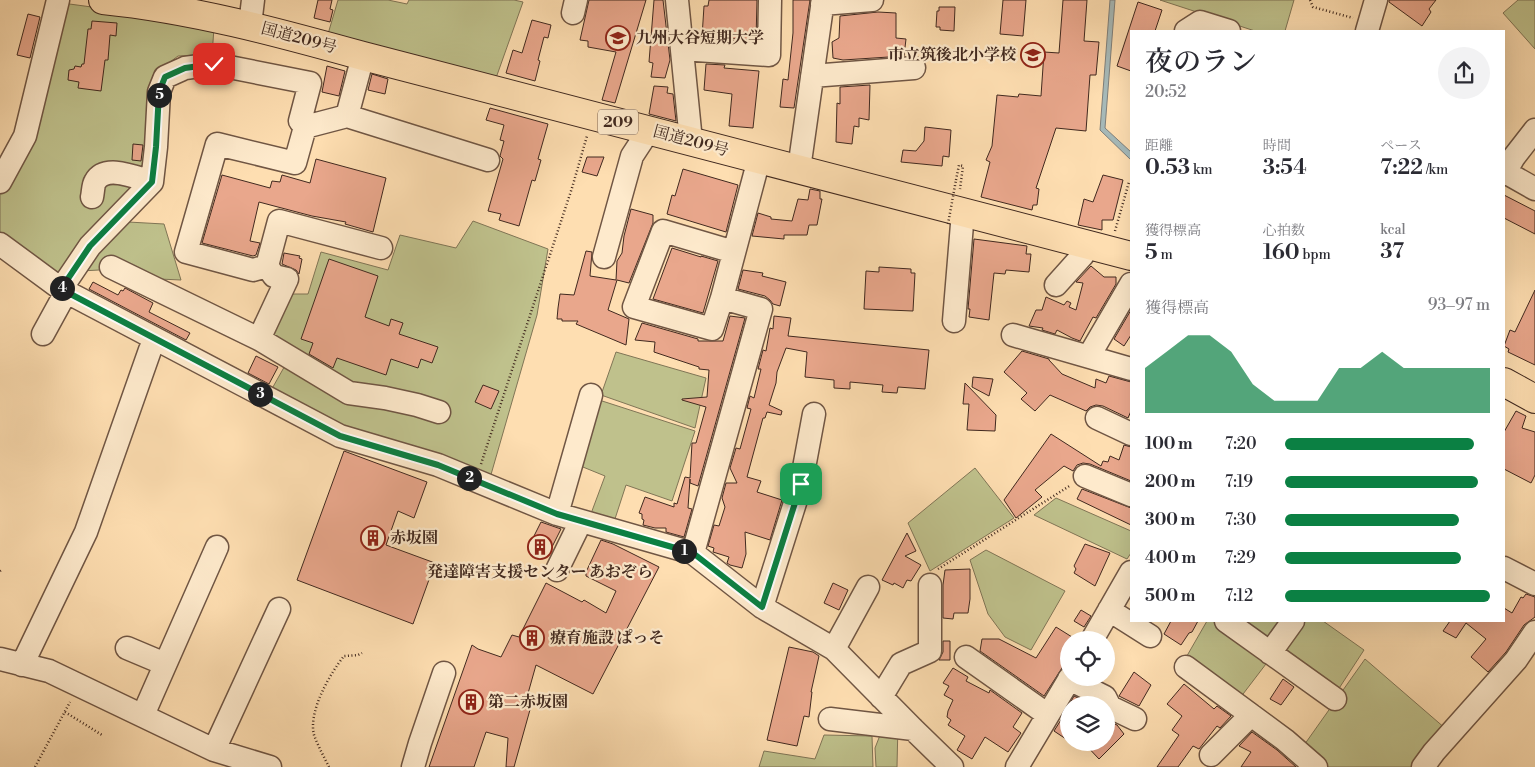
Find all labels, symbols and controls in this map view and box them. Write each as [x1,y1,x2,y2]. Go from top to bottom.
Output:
street label: 国道209号 [259,18,339,58]
school or university icon: 九州大谷短期大学 [605,25,631,51]
place label: 九州大谷短期大学 [636,28,764,48]
school or university icon: 市立筑後北小学校 [1020,42,1046,68]
pin [193,43,235,85]
place label: 市立筑後北小学校 [888,45,1017,65]
text: 夜のラン [1145,45,1257,80]
button: share [1438,47,1490,99]
icon: check [200,50,228,78]
pin: 5 [146,82,172,108]
text: 20:52 [1145,82,1186,102]
text: 5 [155,86,164,104]
road number: 209 [598,110,638,134]
street label: 国道209号 [651,121,731,161]
text: 距離 [1145,137,1173,155]
text: 時間 [1263,137,1291,155]
text: ペース [1380,137,1422,155]
text: 0.53 [1145,155,1190,181]
text: 3:54 [1263,155,1307,181]
text: 7:22 [1380,155,1423,181]
text: km [1190,161,1213,179]
text: /km [1423,161,1448,179]
text: kcal [1380,221,1406,239]
text: 獲得標高 [1145,222,1201,240]
text: 心拍数 [1263,222,1305,240]
text: 37 [1380,239,1404,265]
text: 5 [1145,240,1158,266]
text: 160 [1263,240,1300,266]
text: m [1158,246,1173,264]
text: bpm [1300,246,1331,264]
pin: 4 [50,276,74,300]
text: 4 [58,279,67,297]
text: 93–97 m [1428,295,1490,315]
text: 獲得標高 [1145,298,1209,318]
pin: 3 [248,382,272,406]
text: 3 [256,385,265,403]
text: 100 m [1145,434,1193,454]
text: 7:20 [1225,434,1257,454]
pin [780,463,822,505]
pin: 2 [456,466,482,490]
text: 2 [465,469,474,487]
icon: arrive [787,470,815,498]
text: 200 m [1145,472,1195,492]
text: 7:19 [1225,472,1253,492]
text: 300 m [1145,510,1195,530]
text: 7:30 [1225,510,1256,530]
building icon: 赤坂園 [360,525,386,551]
place label: 赤坂園 [390,528,438,548]
building icon: 発達障害支援センター あおぞら [527,534,553,560]
pin: 1 [672,538,696,564]
text: 1 [681,542,688,560]
text: 400 m [1145,548,1196,568]
text: 7:29 [1225,548,1256,568]
place label: 発達障害支援センター あおぞら [427,562,653,582]
text: 500 m [1145,586,1195,606]
text: 7:12 [1225,586,1253,606]
building icon: 療育施設 ぱっそ [519,625,545,651]
place label: 療育施設 ぱっそ [550,628,665,648]
map controls [1060,631,1115,751]
button: locate [1060,631,1115,686]
building icon: 第二赤坂園 [458,689,484,715]
place label: 第二赤坂園 [488,692,568,712]
button: layers [1060,696,1115,751]

